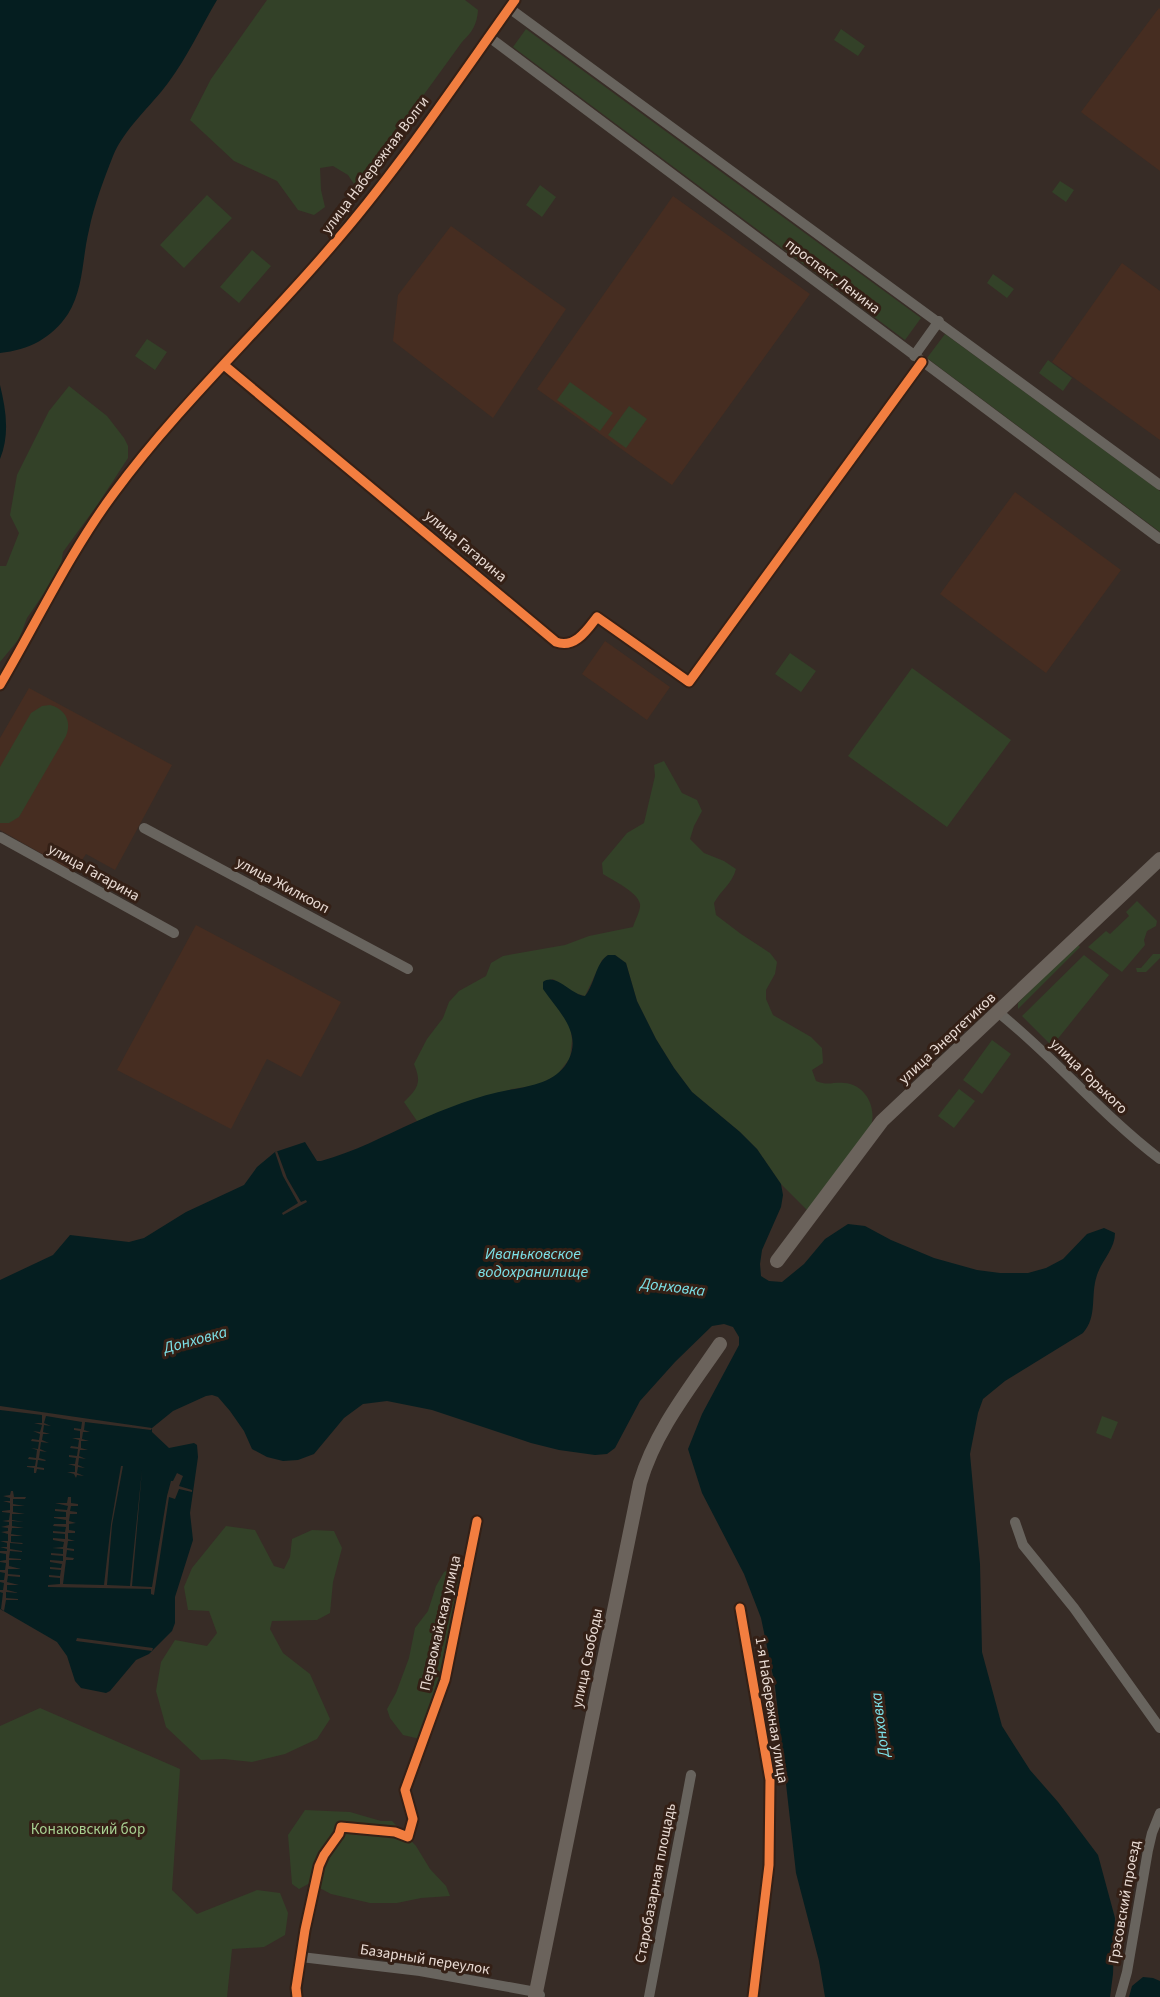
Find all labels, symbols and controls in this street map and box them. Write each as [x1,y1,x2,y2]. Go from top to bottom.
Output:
street label: улица Набережная Волги [317,92,434,239]
street label: проспект Ленина [781,234,885,319]
street label: улица Гагарина [420,506,511,587]
street label: улица Гагарина [44,839,143,906]
street label: улица Жилкооп [232,852,333,919]
street label: улица Энергетиков [894,987,1001,1089]
street label: улица Горького [1045,1034,1132,1119]
water label: Иваньковское водохранилище [478,1243,588,1283]
water label: Донховка [638,1272,707,1302]
water label: Донховка [160,1321,230,1359]
street label: Первомайская улица [415,1553,466,1693]
street label: улица Свободы [567,1607,608,1710]
street label: 1-я Набережная улица [750,1635,793,1785]
water label: Донховка [865,1691,895,1760]
street label: Старобазарная площадь [630,1801,681,1965]
park label: Конаковский бор [31,1819,145,1840]
street label: Грэсовский проезд [1103,1839,1146,1965]
street label: Базарный переулок [359,1939,492,1980]

